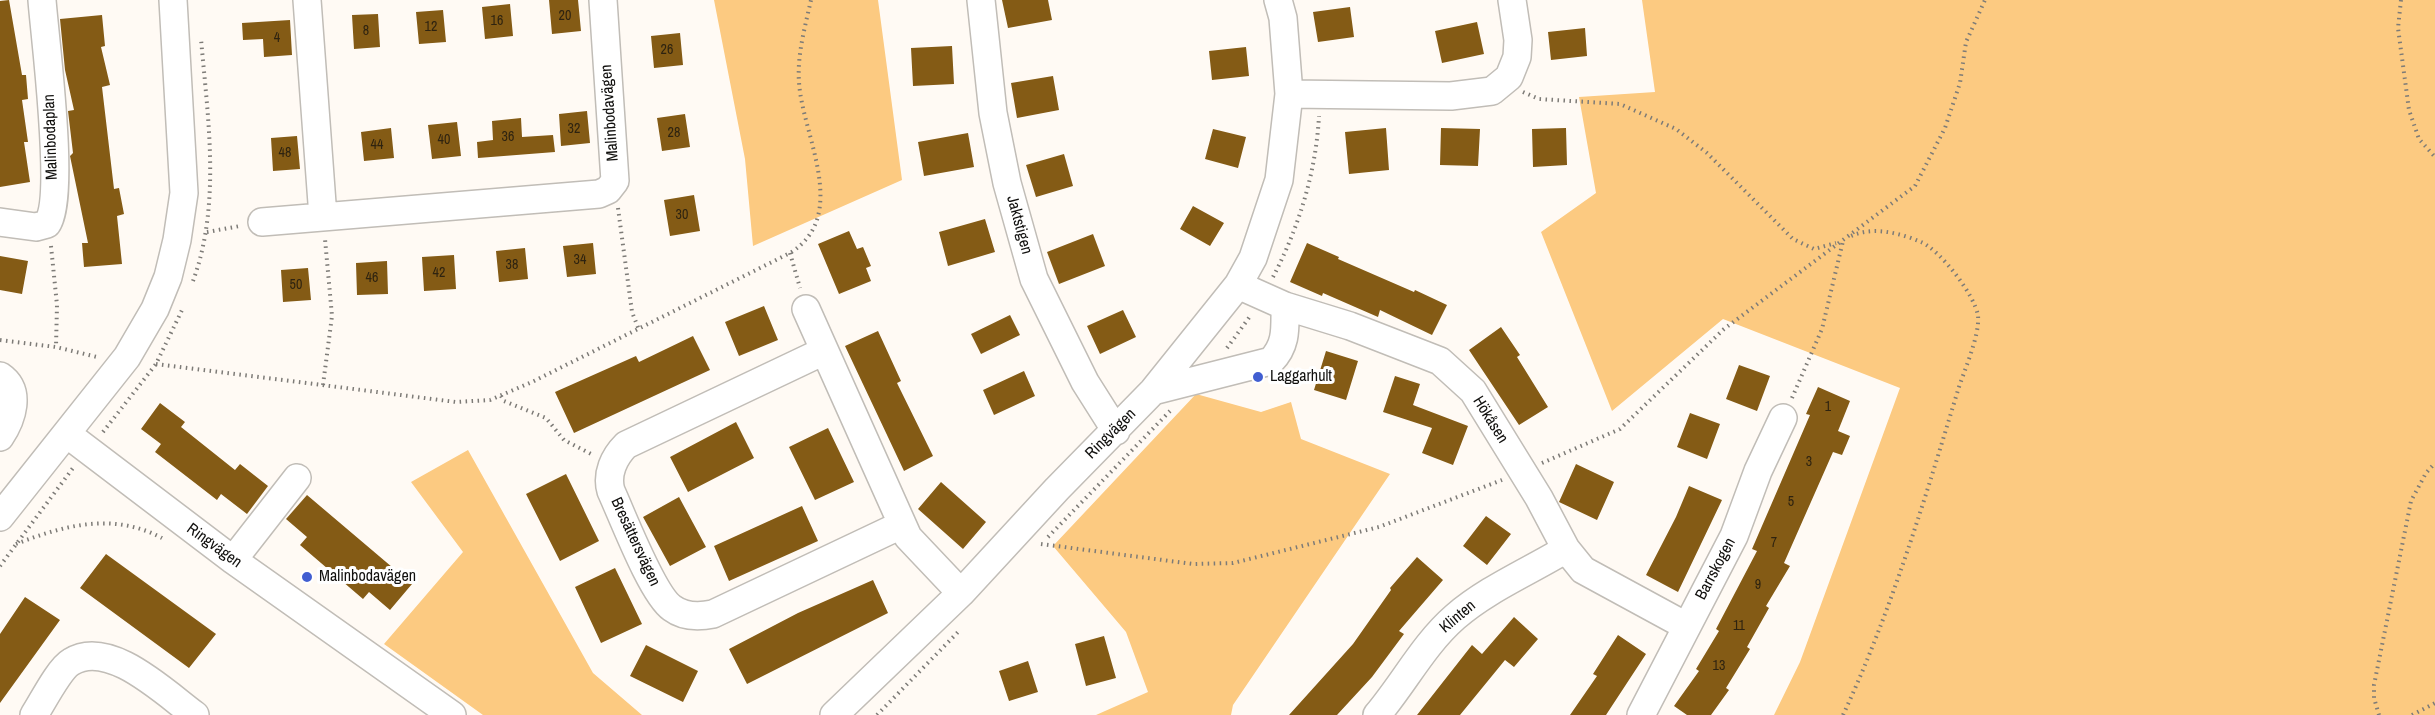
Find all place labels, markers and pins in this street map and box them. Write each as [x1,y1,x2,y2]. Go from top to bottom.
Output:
place label: Laggarhult [1270,367,1332,387]
marker: Laggarhult [1251,370,1265,384]
place label: Malinbodavägen [319,567,416,587]
marker: Malinbodavägen [300,570,314,584]

